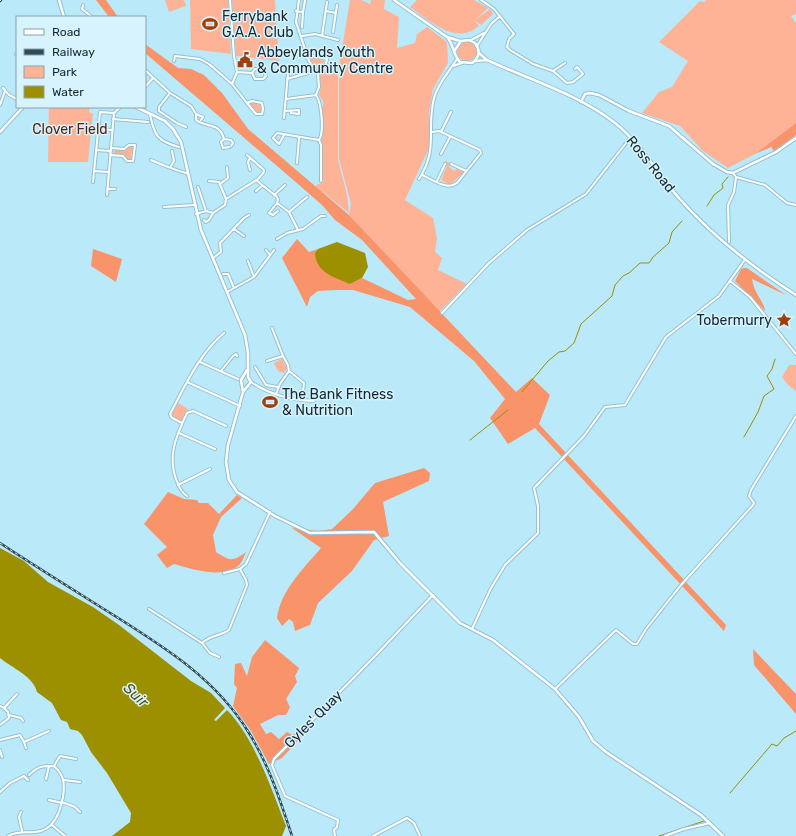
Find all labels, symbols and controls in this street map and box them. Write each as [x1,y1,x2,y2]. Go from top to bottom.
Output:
place label: Ferrybank G.A.A. Club [222,8,294,41]
sports icon: Ferrybank G.A.A. Club [201,15,219,33]
legend [16,16,146,108]
text: Road [52,25,80,39]
place label: Abbeylands Youth & Community Centre [257,44,393,77]
text: Railway [52,45,95,59]
public building icon: Abbeylands Youth & Community Centre [236,51,254,69]
text: Park [52,65,78,79]
text: Water [52,85,84,99]
park label: Clover Field [32,121,108,138]
street label: Ross Road [623,133,679,196]
place icon: Tobermurry [775,311,793,329]
place label: Tobermurry [696,312,772,329]
place label: The Bank Fitness & Nutrition [282,386,393,419]
sports icon: The Bank Fitness & Nutrition [261,393,279,411]
water label: Suir [120,679,153,712]
street label: Gyles' Quay [281,687,346,752]

